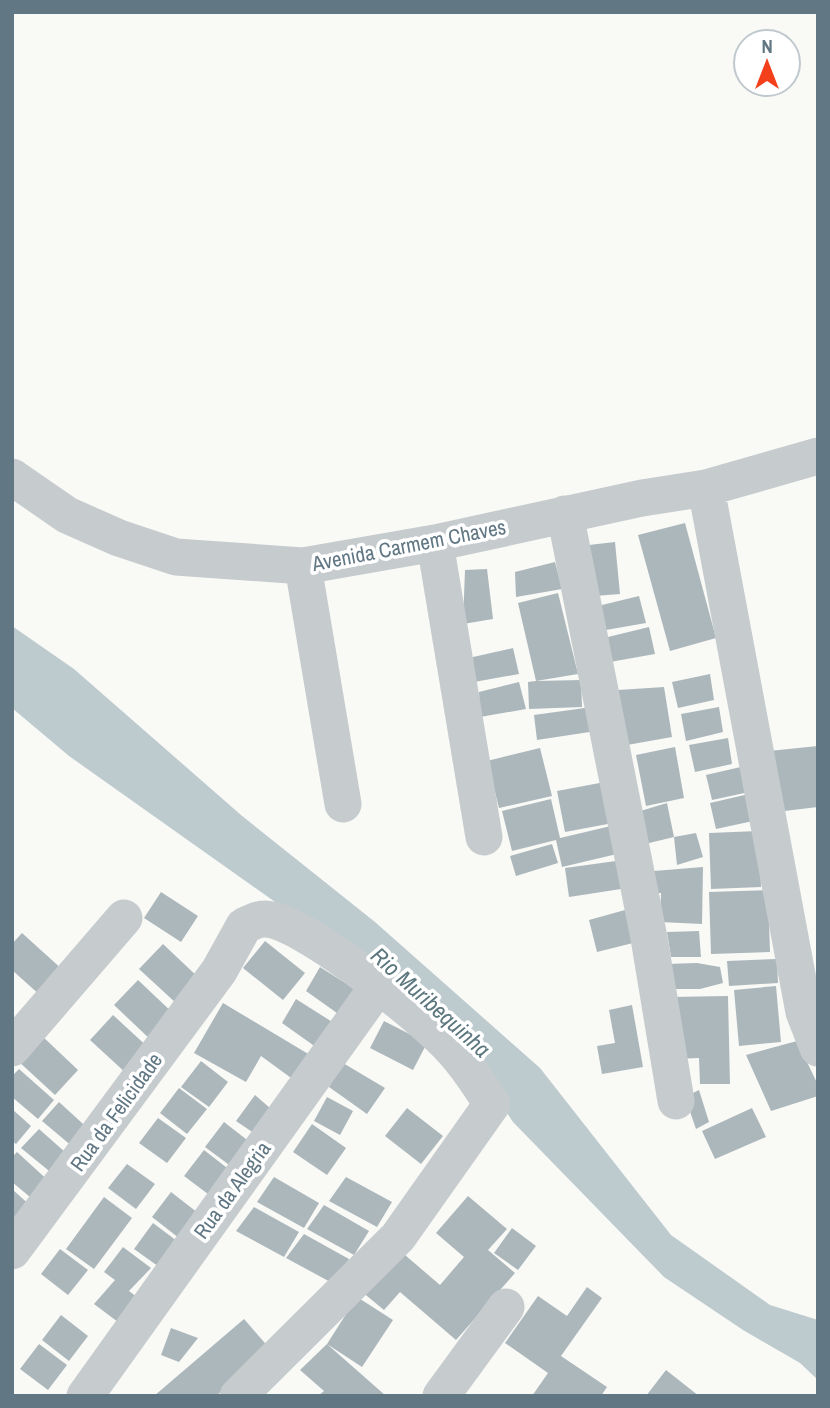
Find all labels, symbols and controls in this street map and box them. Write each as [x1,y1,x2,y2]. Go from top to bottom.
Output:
north arrow [732,28,802,98]
text: N [761,33,773,59]
street label: Avenida Carmem Chaves [309,512,508,578]
water label: Rio Muribequinha [365,940,497,1064]
street label: Rua da Felicidade [63,1047,169,1177]
street label: Rua da Alegria [187,1135,277,1245]

